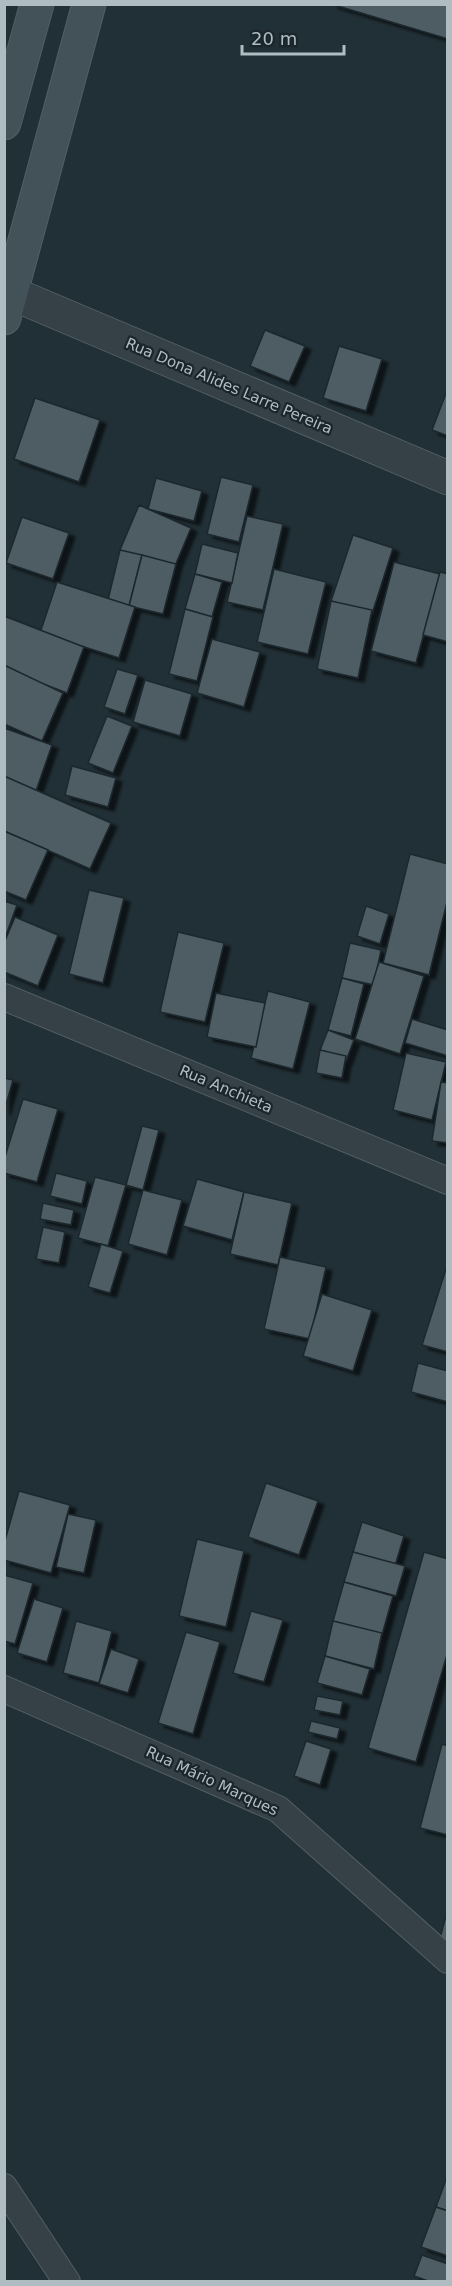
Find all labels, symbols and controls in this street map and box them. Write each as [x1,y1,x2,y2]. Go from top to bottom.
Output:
scale bar [242,18,344,56]
text: 20 m [251,28,297,49]
street label: Rua Dona Alides Larre Pereira [123,334,335,438]
street label: Rua Anchieta [177,1061,275,1117]
street label: Rua Mário Marques [143,1742,281,1820]

